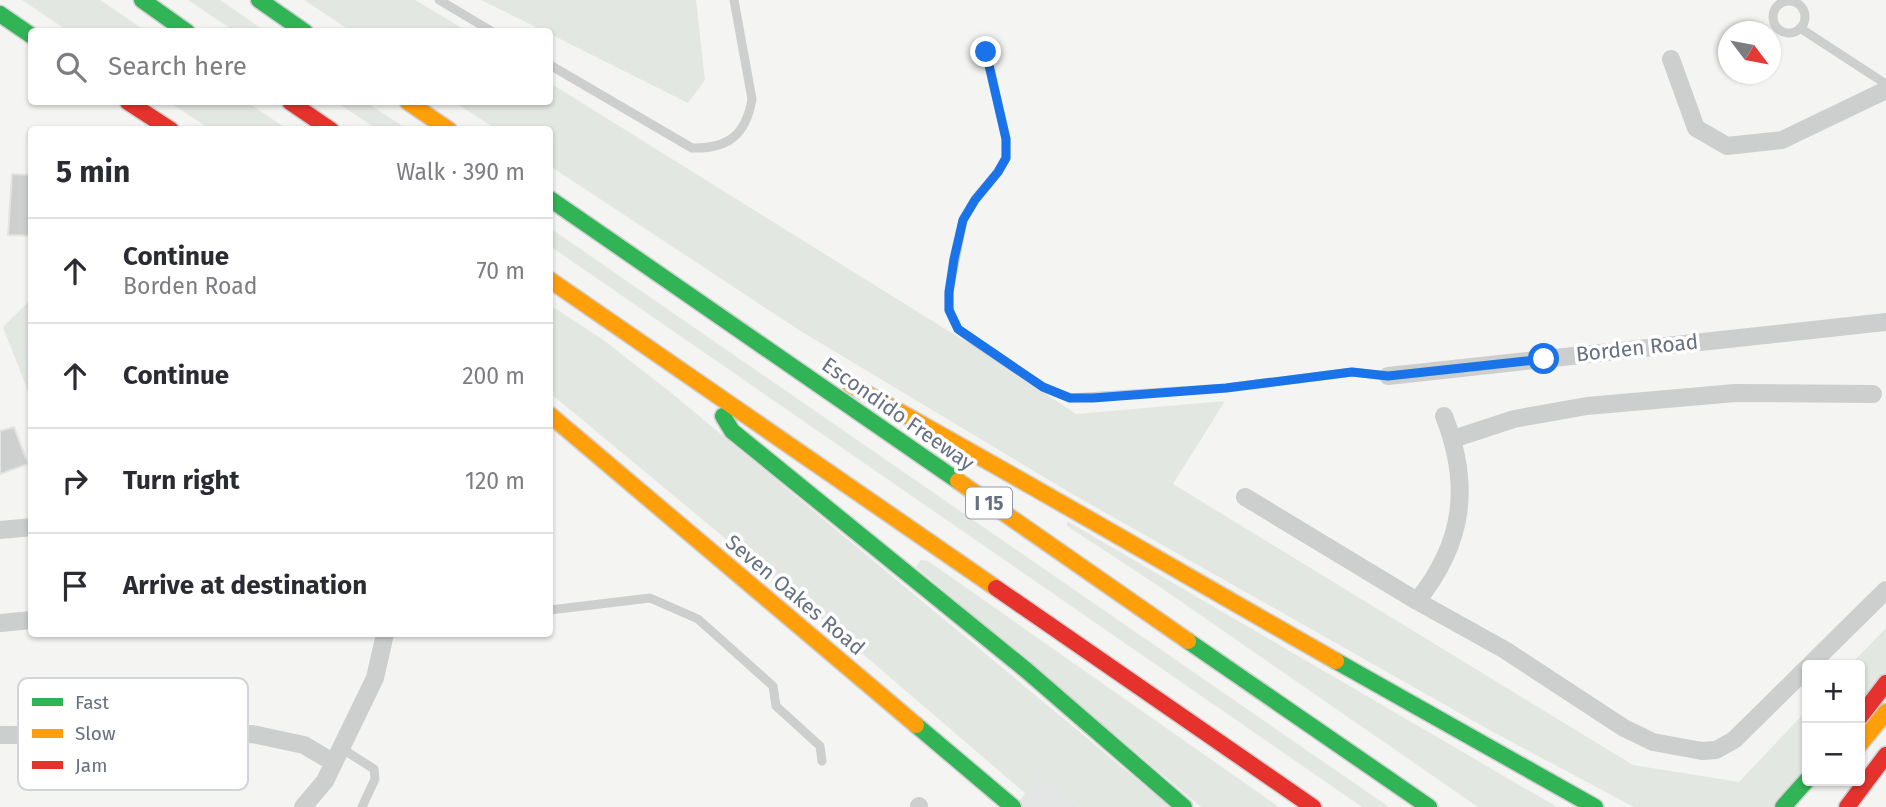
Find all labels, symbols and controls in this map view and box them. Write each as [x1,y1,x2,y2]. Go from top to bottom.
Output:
north arrow [1718,21,1781,84]
search box [28,28,553,105]
route end [970,36,1001,67]
icon: search [52,48,90,86]
text: Search here [108,51,247,82]
text: 5 min [56,154,130,190]
text: Walk · 390 m [396,158,525,186]
text: Continue [123,241,229,272]
icon: ahead [56,252,94,290]
text: 70 m [476,257,525,285]
text: Borden Road [123,272,258,300]
street label: Borden Road [1575,329,1699,367]
route start [1528,343,1559,374]
street label: Escondido Freeway [817,352,980,477]
icon: ahead [56,357,94,395]
text: Continue [123,360,229,391]
text: 200 m [462,362,525,390]
icon: right [56,462,94,500]
text: Turn right [123,465,240,496]
text: 120 m [465,467,525,495]
road number: I 15 [966,488,1012,518]
street label: Seven Oakes Road [720,529,870,661]
icon: arrive [56,567,94,605]
text: Arrive at destination [123,570,367,601]
map controls [1802,660,1865,786]
button: + [1802,660,1865,723]
legend [18,678,248,790]
text: Fast [75,691,109,714]
text: Slow [75,722,116,745]
button: − [1802,723,1865,786]
text: Jam [75,754,107,777]

